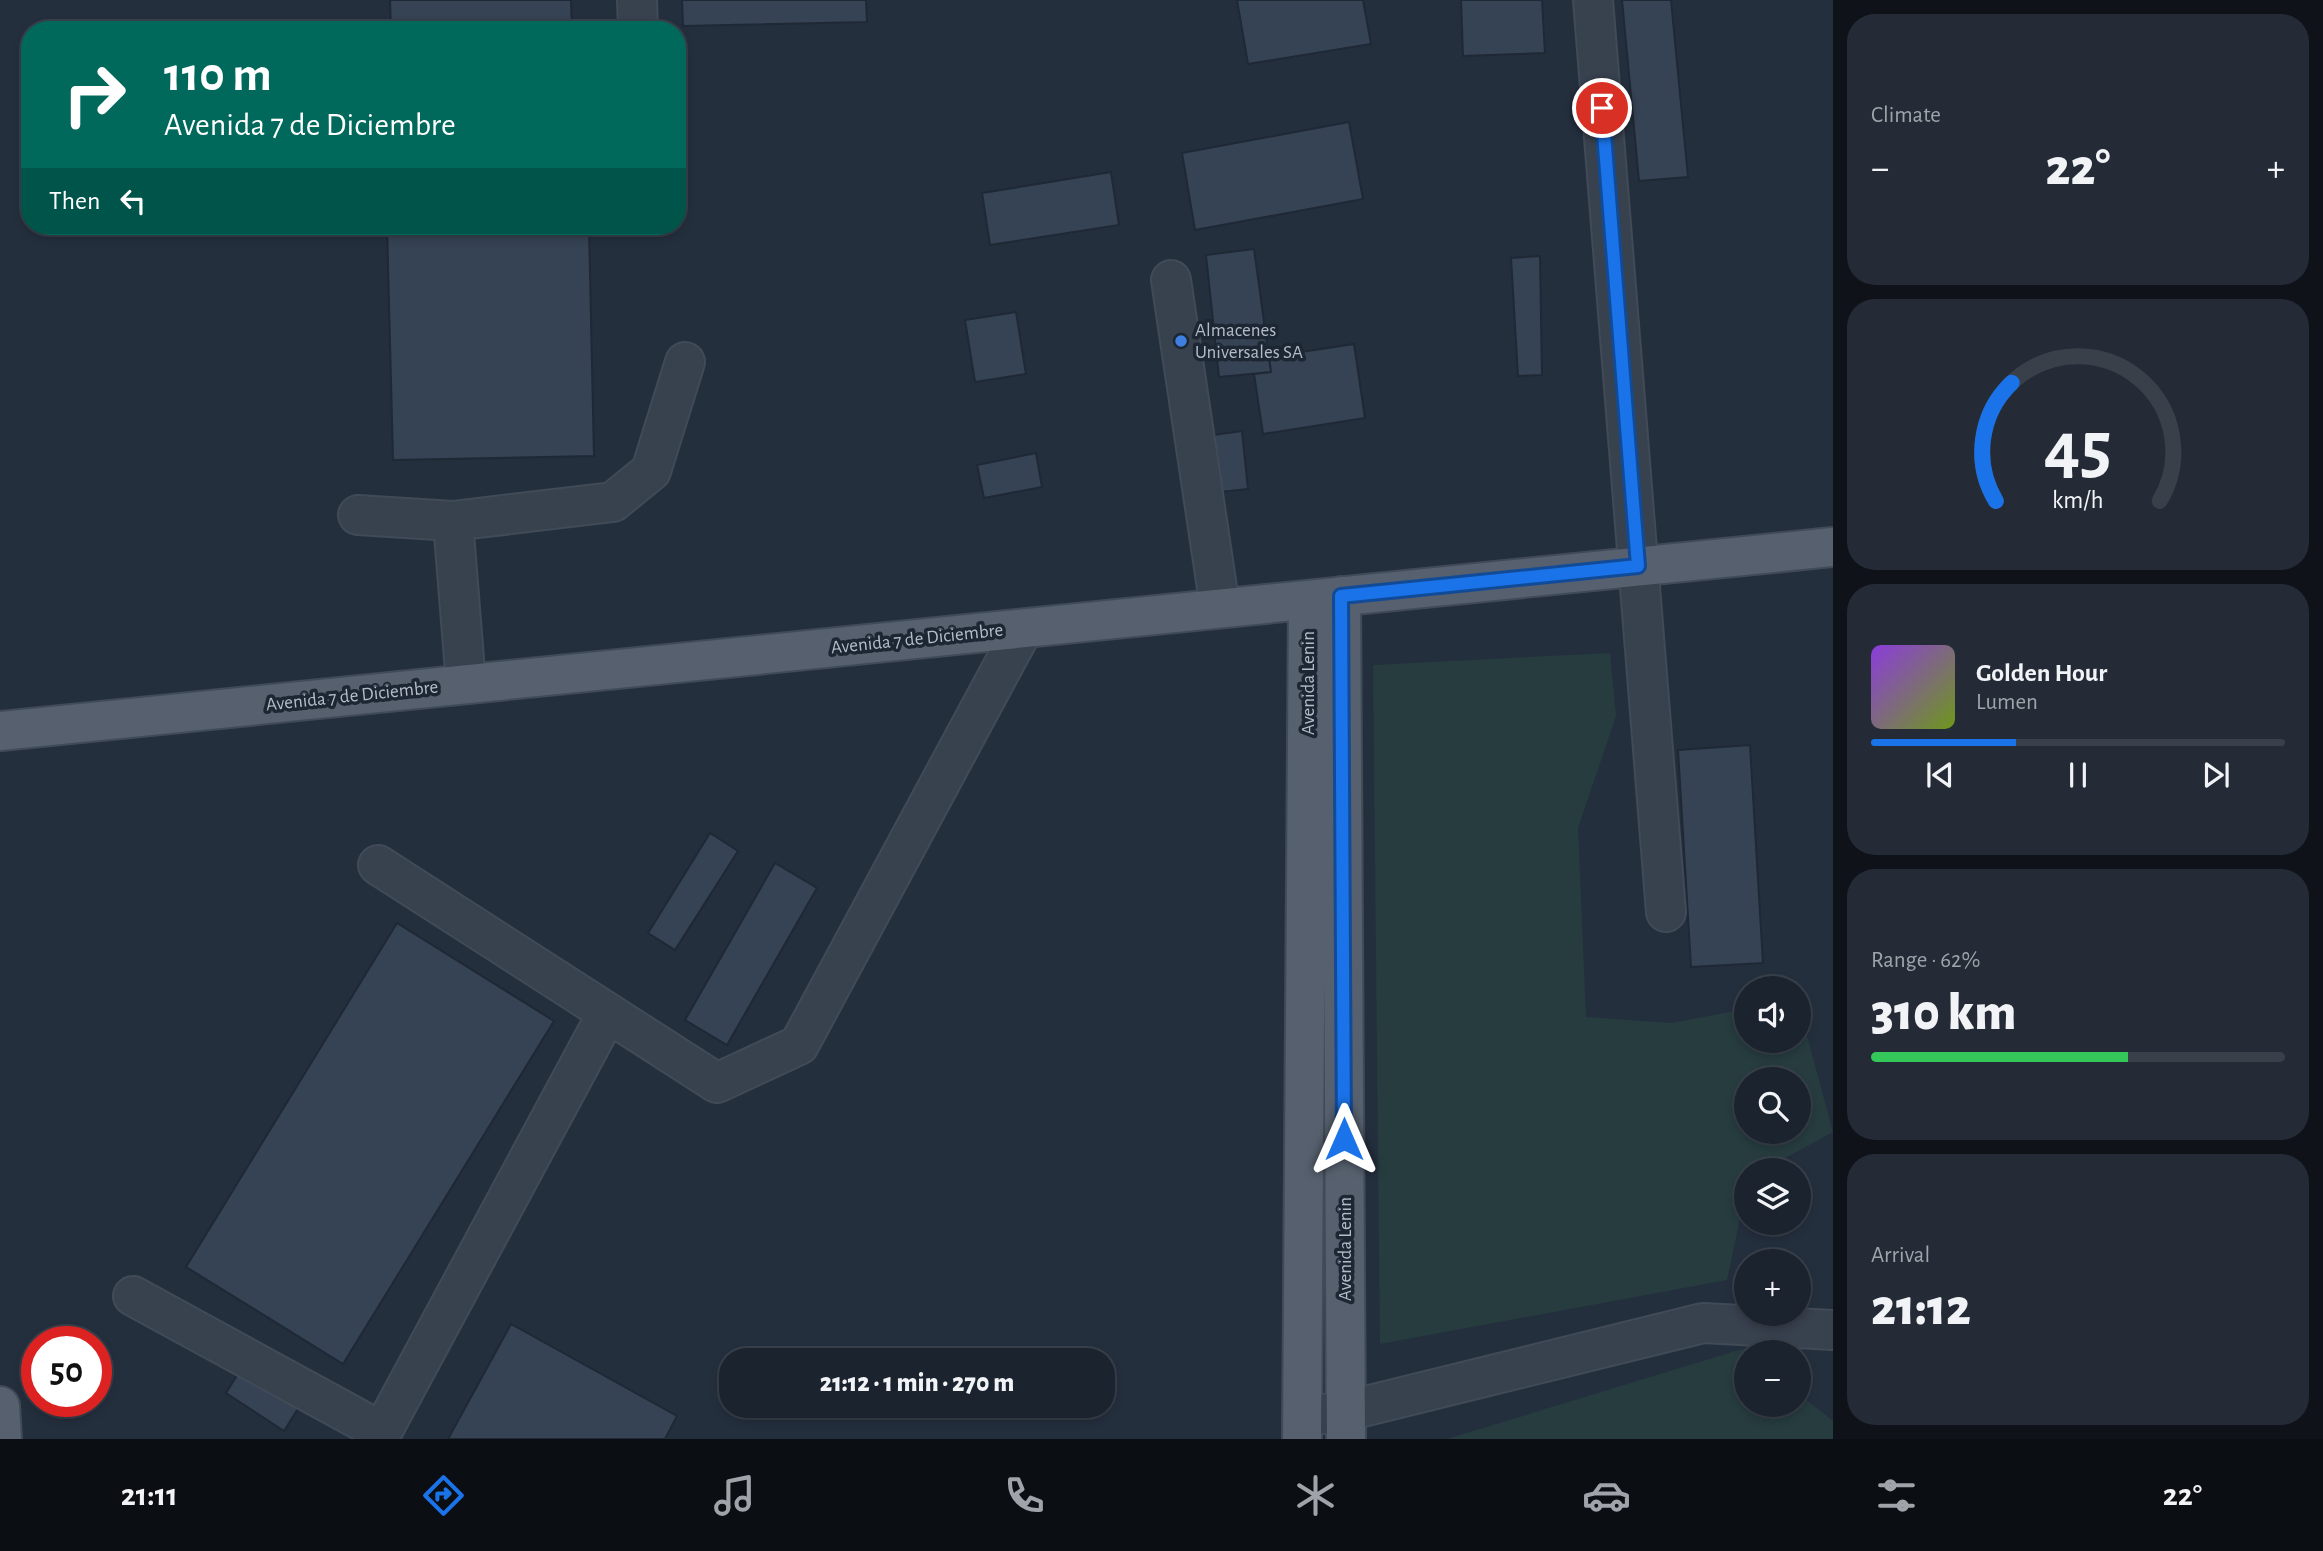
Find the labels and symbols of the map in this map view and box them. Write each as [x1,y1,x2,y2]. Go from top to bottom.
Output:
pin [1572,78,1632,138]
place label: Almacenes Universales SA [1195,321,1303,362]
marker: Almacenes Universales SA [1173,333,1189,349]
street label: Avenida 7 de Diciembre [830,620,1004,658]
street label: Avenida Lenin [1299,631,1318,735]
street label: Avenida 7 de Diciembre [265,677,439,715]
position arrow [1307,1102,1381,1176]
street label: Avenida Lenin [1336,1197,1355,1301]
speed limit sign: 50 [21,1326,112,1417]

